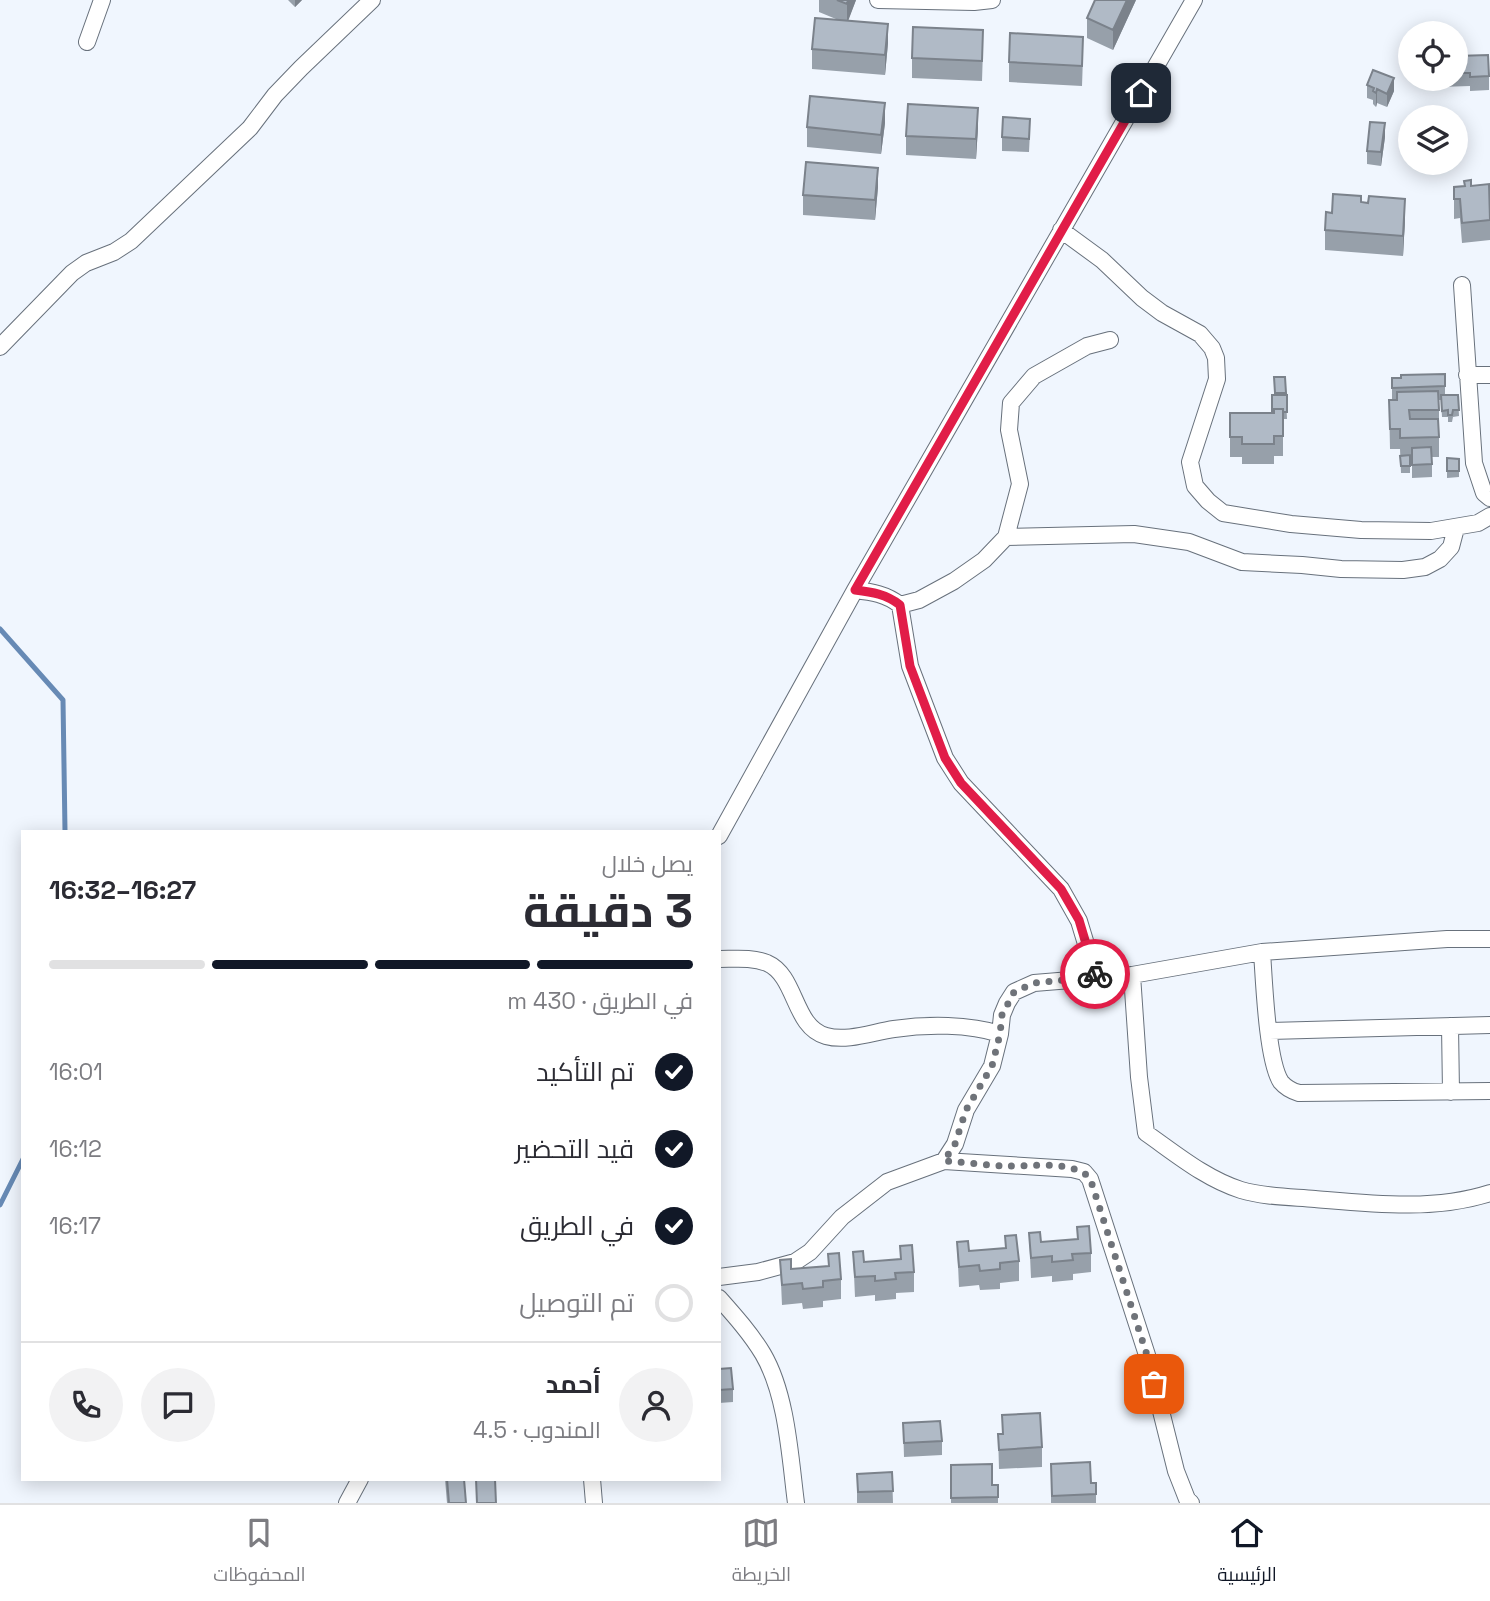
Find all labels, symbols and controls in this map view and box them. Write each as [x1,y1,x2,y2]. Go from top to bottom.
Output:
map controls [1398,21,1468,175]
button: locate [1398,21,1468,91]
pin [1111,63,1171,123]
icon: home [1122,74,1160,112]
button: layers [1398,105,1468,175]
text: يصل خلال [602,849,693,879]
text: 16:27–16:32 [49,873,196,907]
text: 3 دقيقة [523,882,693,940]
courier [1060,939,1130,1009]
icon: bike [1076,955,1114,993]
text: في الطريق · 430 m [507,986,693,1016]
icon: check [655,1053,693,1091]
text: تم التأكيد [536,1055,634,1089]
text: 16:01 [49,1057,103,1087]
icon: check [655,1130,693,1168]
text: قيد التحضير [515,1132,634,1166]
text: 16:12 [49,1134,102,1164]
icon: check [655,1207,693,1245]
text: في الطريق [520,1209,634,1243]
text: 16:17 [49,1211,101,1241]
text: تم التوصيل [519,1286,634,1320]
pin [1124,1354,1184,1414]
icon: bag [1135,1365,1173,1403]
text: أحمد [545,1367,601,1401]
button: phone [49,1368,123,1442]
button: chat [141,1368,215,1442]
button: person [619,1368,693,1442]
text: المندوب · 4.5 [473,1415,601,1445]
tab: المحفوظات [213,1514,306,1592]
tab: الخريطة [732,1514,791,1592]
tab: الرئيسية [1217,1514,1277,1592]

